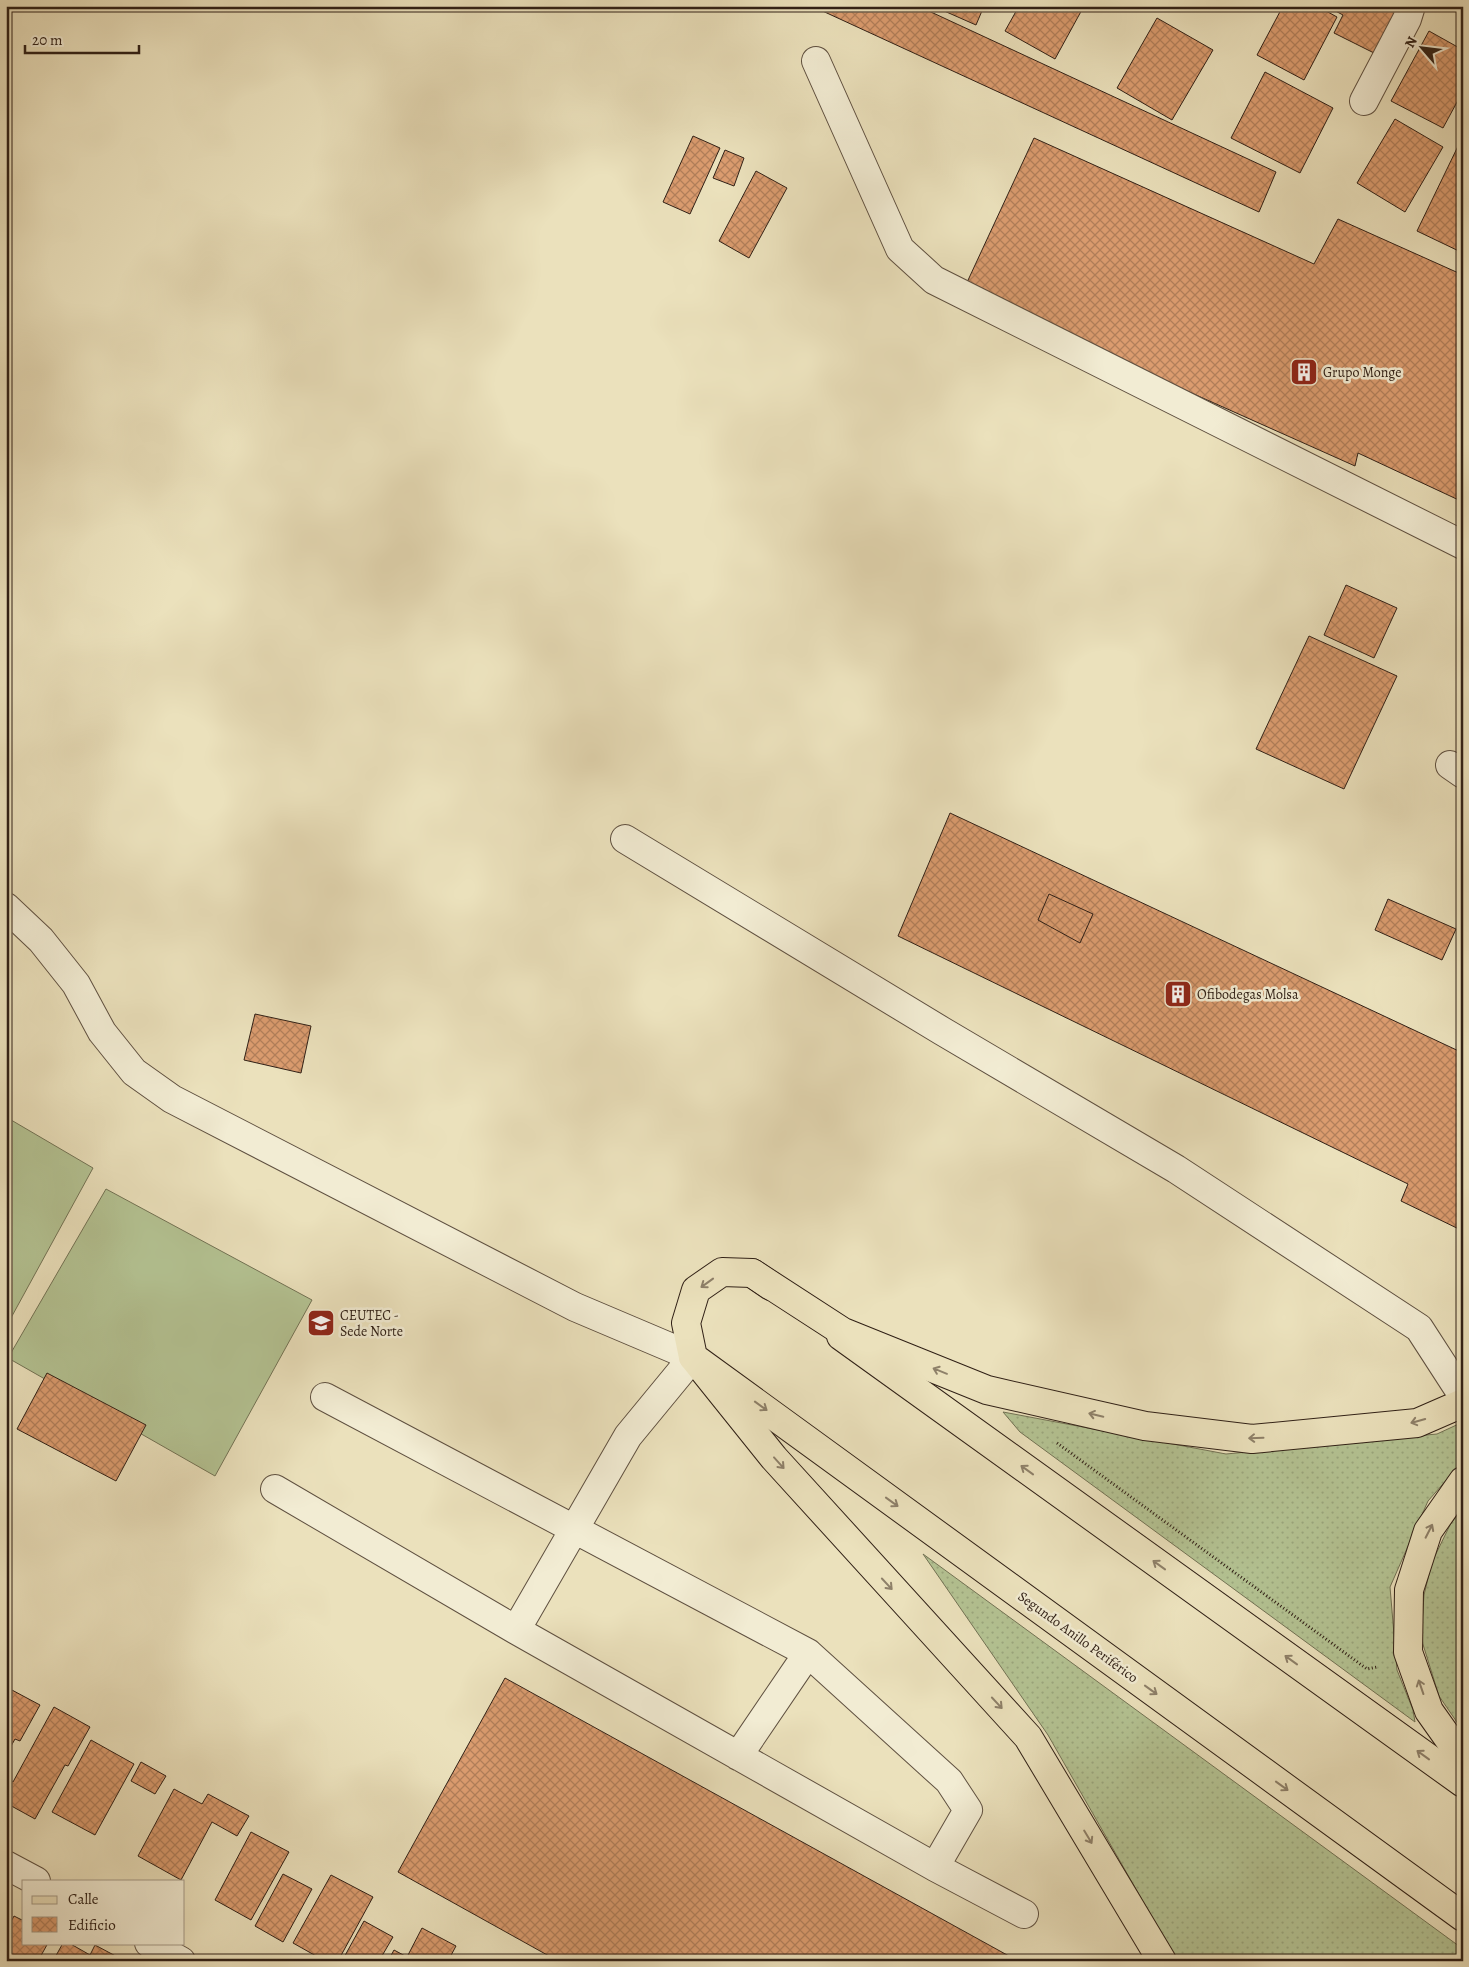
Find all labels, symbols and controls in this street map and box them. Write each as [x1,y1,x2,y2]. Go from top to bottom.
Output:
scale bar [25,22,139,54]
north arrow [1396,22,1446,72]
text: 20 m [32,30,63,50]
text: N [1400,33,1422,51]
building icon: Grupo Monge [1289,357,1319,387]
place label: Grupo Monge [1323,363,1402,382]
building icon: Ofibodegas Molsa [1163,979,1193,1009]
place label: Ofibodegas Molsa [1197,985,1299,1004]
one-way arrow [701,1277,714,1288]
place label: CEUTEC - Sede Norte [340,1306,403,1341]
school or university icon: CEUTEC - Sede Norte [306,1308,336,1338]
one-way arrow [933,1366,948,1375]
one-way arrow [754,1401,768,1411]
one-way arrow [1088,1410,1104,1419]
one-way arrow [1410,1417,1426,1426]
one-way arrow [1249,1434,1265,1443]
one-way arrow [773,1456,784,1469]
one-way arrow [1021,1465,1034,1476]
one-way arrow [885,1496,899,1507]
one-way arrow [1424,1523,1434,1538]
one-way arrow [1152,1560,1166,1570]
one-way arrow [881,1577,893,1590]
street label: Segundo Anillo Periférico [1014,1587,1142,1687]
one-way arrow [1284,1655,1298,1665]
one-way arrow [1416,1680,1425,1695]
one-way arrow [1144,1685,1158,1695]
one-way arrow [991,1697,1003,1710]
one-way arrow [1416,1750,1430,1760]
one-way arrow [1275,1780,1289,1791]
one-way arrow [1084,1829,1094,1843]
legend [22,1880,185,1944]
text: Calle [68,1889,99,1909]
text: Edificio [68,1915,116,1935]

